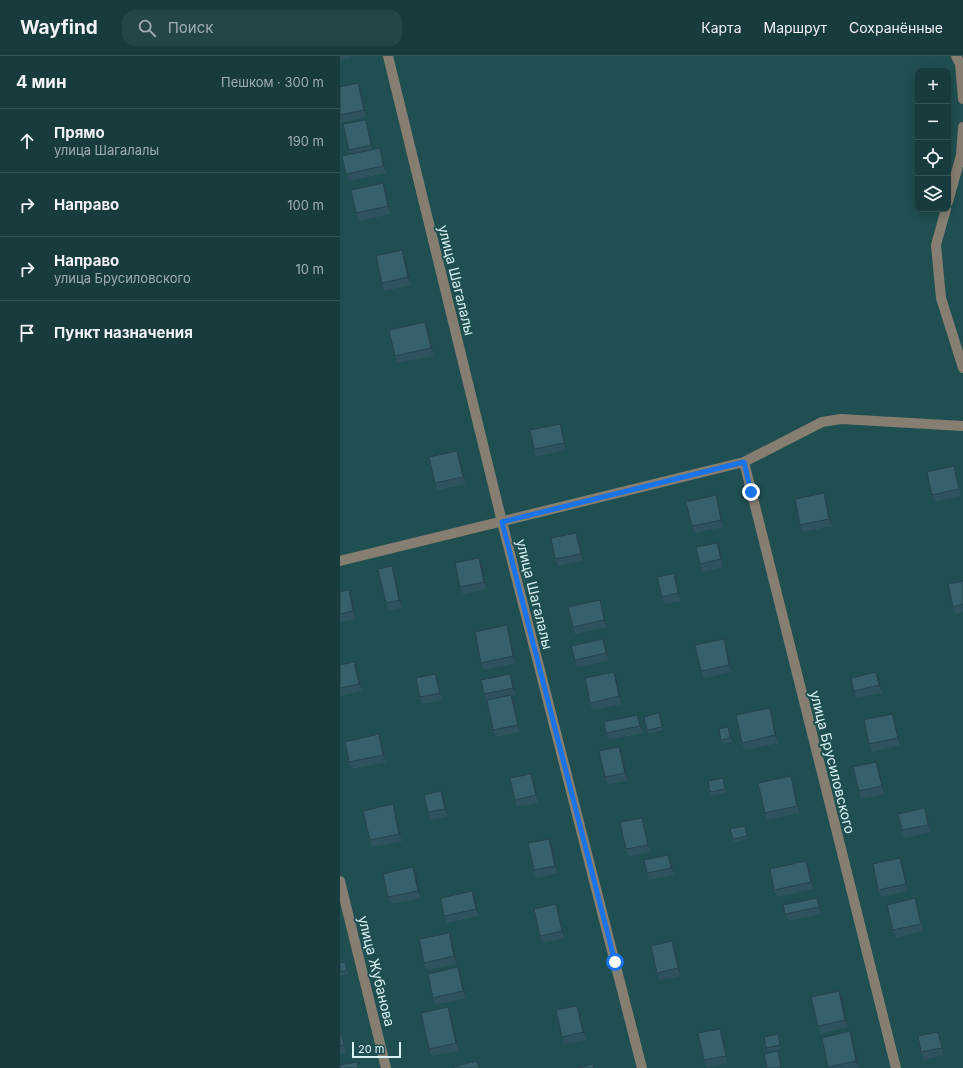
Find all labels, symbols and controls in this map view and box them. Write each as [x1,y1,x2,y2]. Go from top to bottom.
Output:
search box [122,10,402,46]
text: Wayfind [20,16,98,39]
icon: search [136,17,158,39]
text: Поиск [168,18,213,37]
text: Карта [701,19,742,36]
text: Маршрут [764,19,827,36]
text: Сохранённые [849,19,943,36]
map controls [915,68,951,212]
button: + [915,68,951,104]
text: 4 мин [16,72,67,92]
text: Пешком · 300 m [221,74,324,90]
button: − [915,104,951,140]
text: Прямо [54,123,105,142]
icon: ahead [16,130,38,152]
text: 190 m [287,133,324,149]
button: locate [915,140,951,176]
text: улица Шагалалы [54,142,159,158]
button: layers [915,176,951,212]
icon: right [16,194,38,216]
text: Направо [54,195,119,214]
text: 100 m [287,197,324,213]
street label: улица Шагалалы [435,223,479,337]
text: Направо [54,251,119,270]
icon: right [16,258,38,280]
text: 10 m [295,261,324,277]
text: улица Брусиловского [54,270,191,286]
icon: arrive [16,322,38,344]
text: Пункт назначения [54,323,193,342]
route end [742,483,760,501]
street label: улица Шагалалы [513,537,557,651]
street label: улица Брусиловского [807,689,859,835]
street label: улица Жубанова [355,914,399,1028]
route start [606,953,624,971]
scale bar [352,1040,401,1059]
text: 20 m [358,1042,384,1056]

